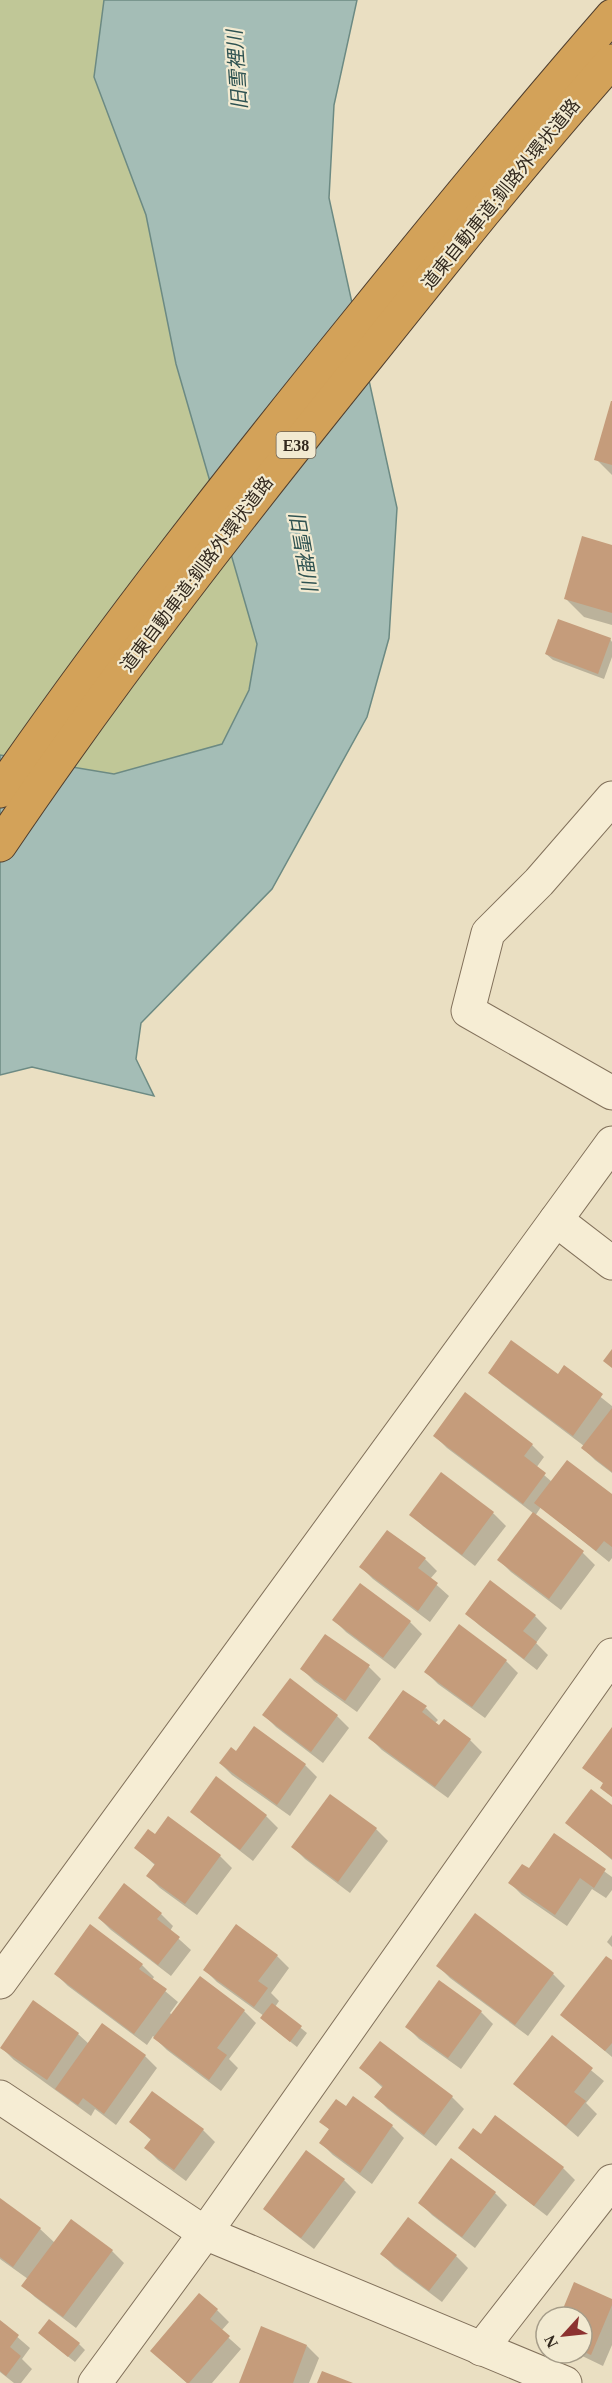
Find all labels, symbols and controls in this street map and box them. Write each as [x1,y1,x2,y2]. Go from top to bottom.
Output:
water label: 旧雪裡川 [223,27,251,111]
street label: 道東自動車道;釧路外環状道路 [418,95,584,293]
road number: E38 [276,432,316,458]
street label: 道東自動車道;釧路外環状道路 [117,473,277,675]
water label: 旧雪裡川 [285,510,321,594]
north arrow [534,2305,594,2365]
text: N [541,2332,561,2351]

